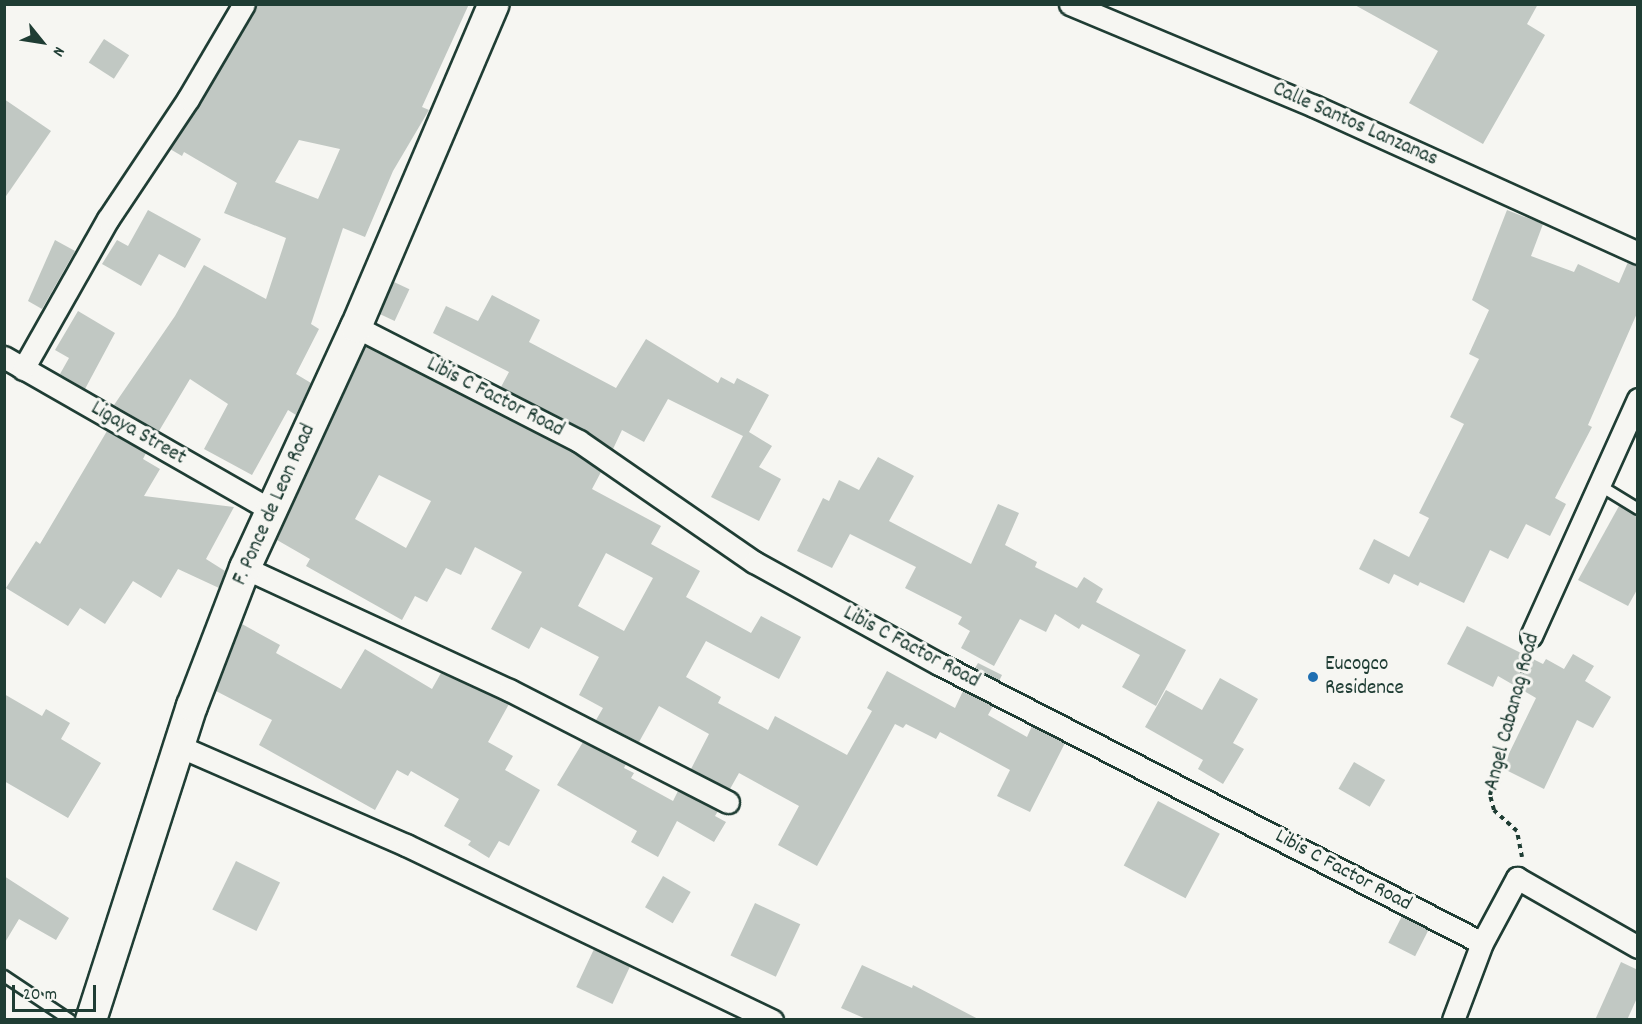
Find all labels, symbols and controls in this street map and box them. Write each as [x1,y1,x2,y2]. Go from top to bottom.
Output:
north arrow [12,12,72,72]
text: N [46,42,70,60]
street label: Calle Santos Lanzanas [1268,77,1442,173]
street label: Libis C Factor Road [422,353,568,443]
street label: Ligaya Street [86,397,190,471]
street label: F. Ponce de Leon Road [228,421,322,589]
street label: Libis C Factor Road [839,601,983,695]
street label: Angel Cabanag Road [1480,631,1546,793]
place label: Eucogco Residence [1325,652,1404,702]
marker: Eucogco Residence [1306,670,1320,684]
street label: Libis C Factor Road [1271,824,1415,918]
scale bar [15,973,99,1011]
text: 20 m [23,983,57,1008]

